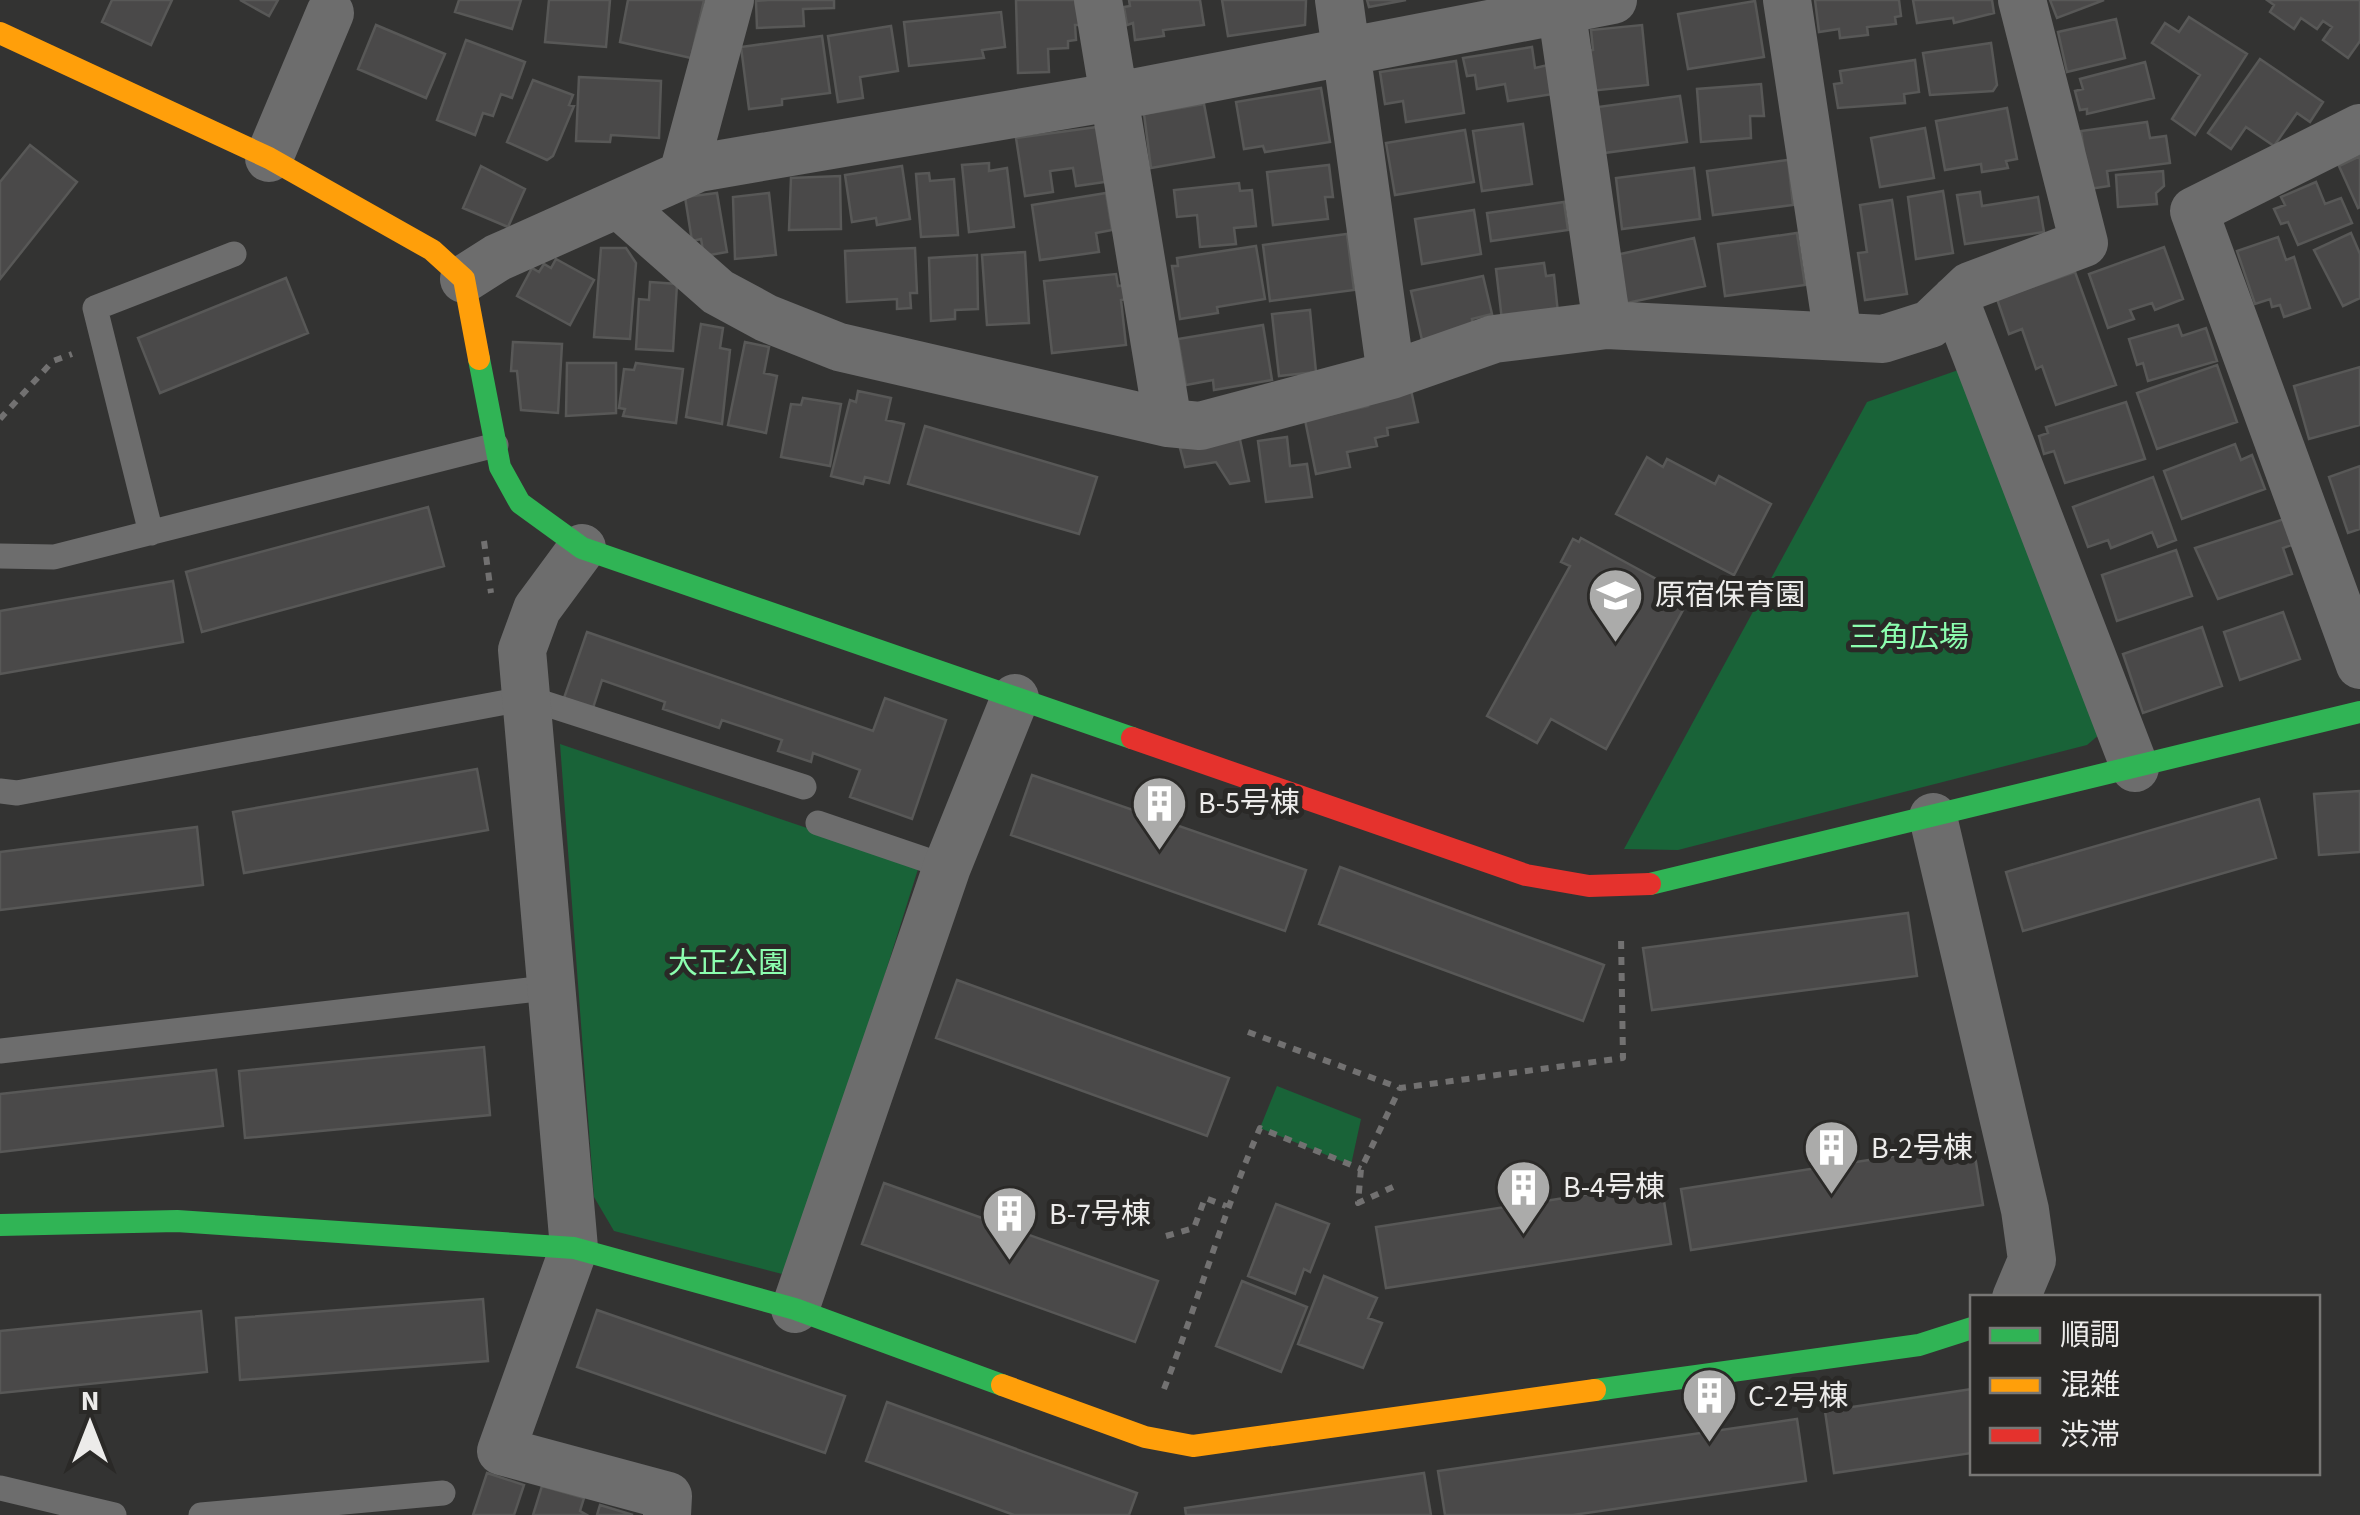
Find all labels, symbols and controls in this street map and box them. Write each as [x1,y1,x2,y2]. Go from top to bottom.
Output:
school or university icon: 原宿保育園 [1586,565,1646,644]
place label: 原宿保育園 [1655,574,1805,617]
park label: 三角広場 [1849,616,1969,659]
building icon: B-5号棟 [1129,773,1189,852]
place label: B-5号棟 [1198,782,1300,825]
park label: 大正公園 [668,942,788,985]
building icon: B-2号棟 [1802,1118,1862,1197]
place label: B-2号棟 [1871,1127,1973,1170]
building icon: B-4号棟 [1494,1157,1554,1236]
place label: B-4号棟 [1563,1166,1665,1209]
building icon: B-7号棟 [980,1184,1040,1263]
place label: B-7号棟 [1049,1193,1151,1236]
legend [1970,1295,2320,1475]
text: 順調 [2060,1314,2120,1357]
text: 混雑 [2060,1364,2120,1407]
building icon: C-2号棟 [1679,1366,1739,1445]
north arrow [40,1375,140,1475]
place label: C-2号棟 [1748,1375,1849,1418]
text: N [81,1381,99,1421]
text: 渋滞 [2060,1414,2120,1457]

